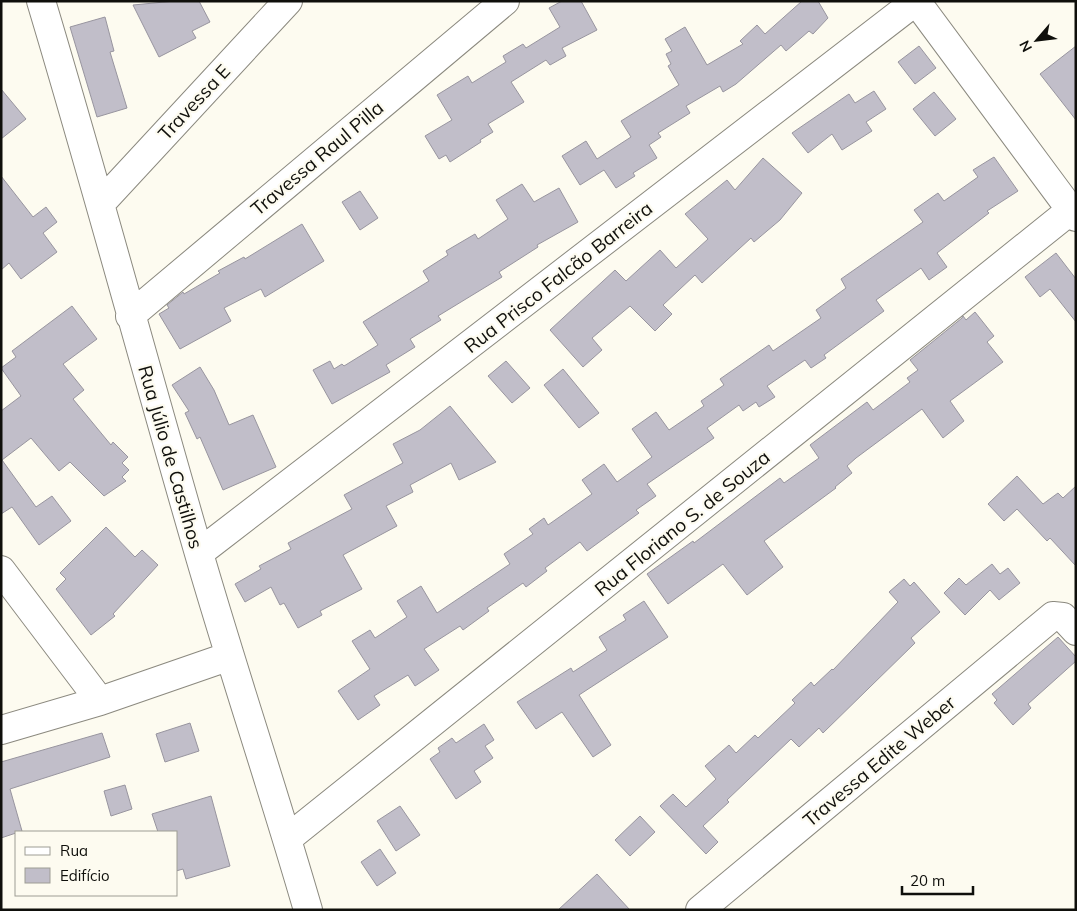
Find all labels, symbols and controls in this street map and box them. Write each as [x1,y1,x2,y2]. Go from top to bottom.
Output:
north arrow [1012,15,1062,65]
text: N [1015,37,1036,55]
street label: Travessa E [153,59,235,145]
street label: Travessa Raul Pilla [246,95,388,221]
street label: Rua Prisco Falcão Barreira [459,196,657,358]
street label: Rua Júlio de Castilhos [133,362,209,552]
street label: Rua Floriano S. de Souza [589,445,775,601]
street label: Travessa Edite Weber [798,690,960,832]
legend [15,831,178,896]
text: Rua [60,841,88,860]
scale bar [902,864,973,896]
text: Edifício [60,866,110,885]
text: 20 m [910,871,945,890]

